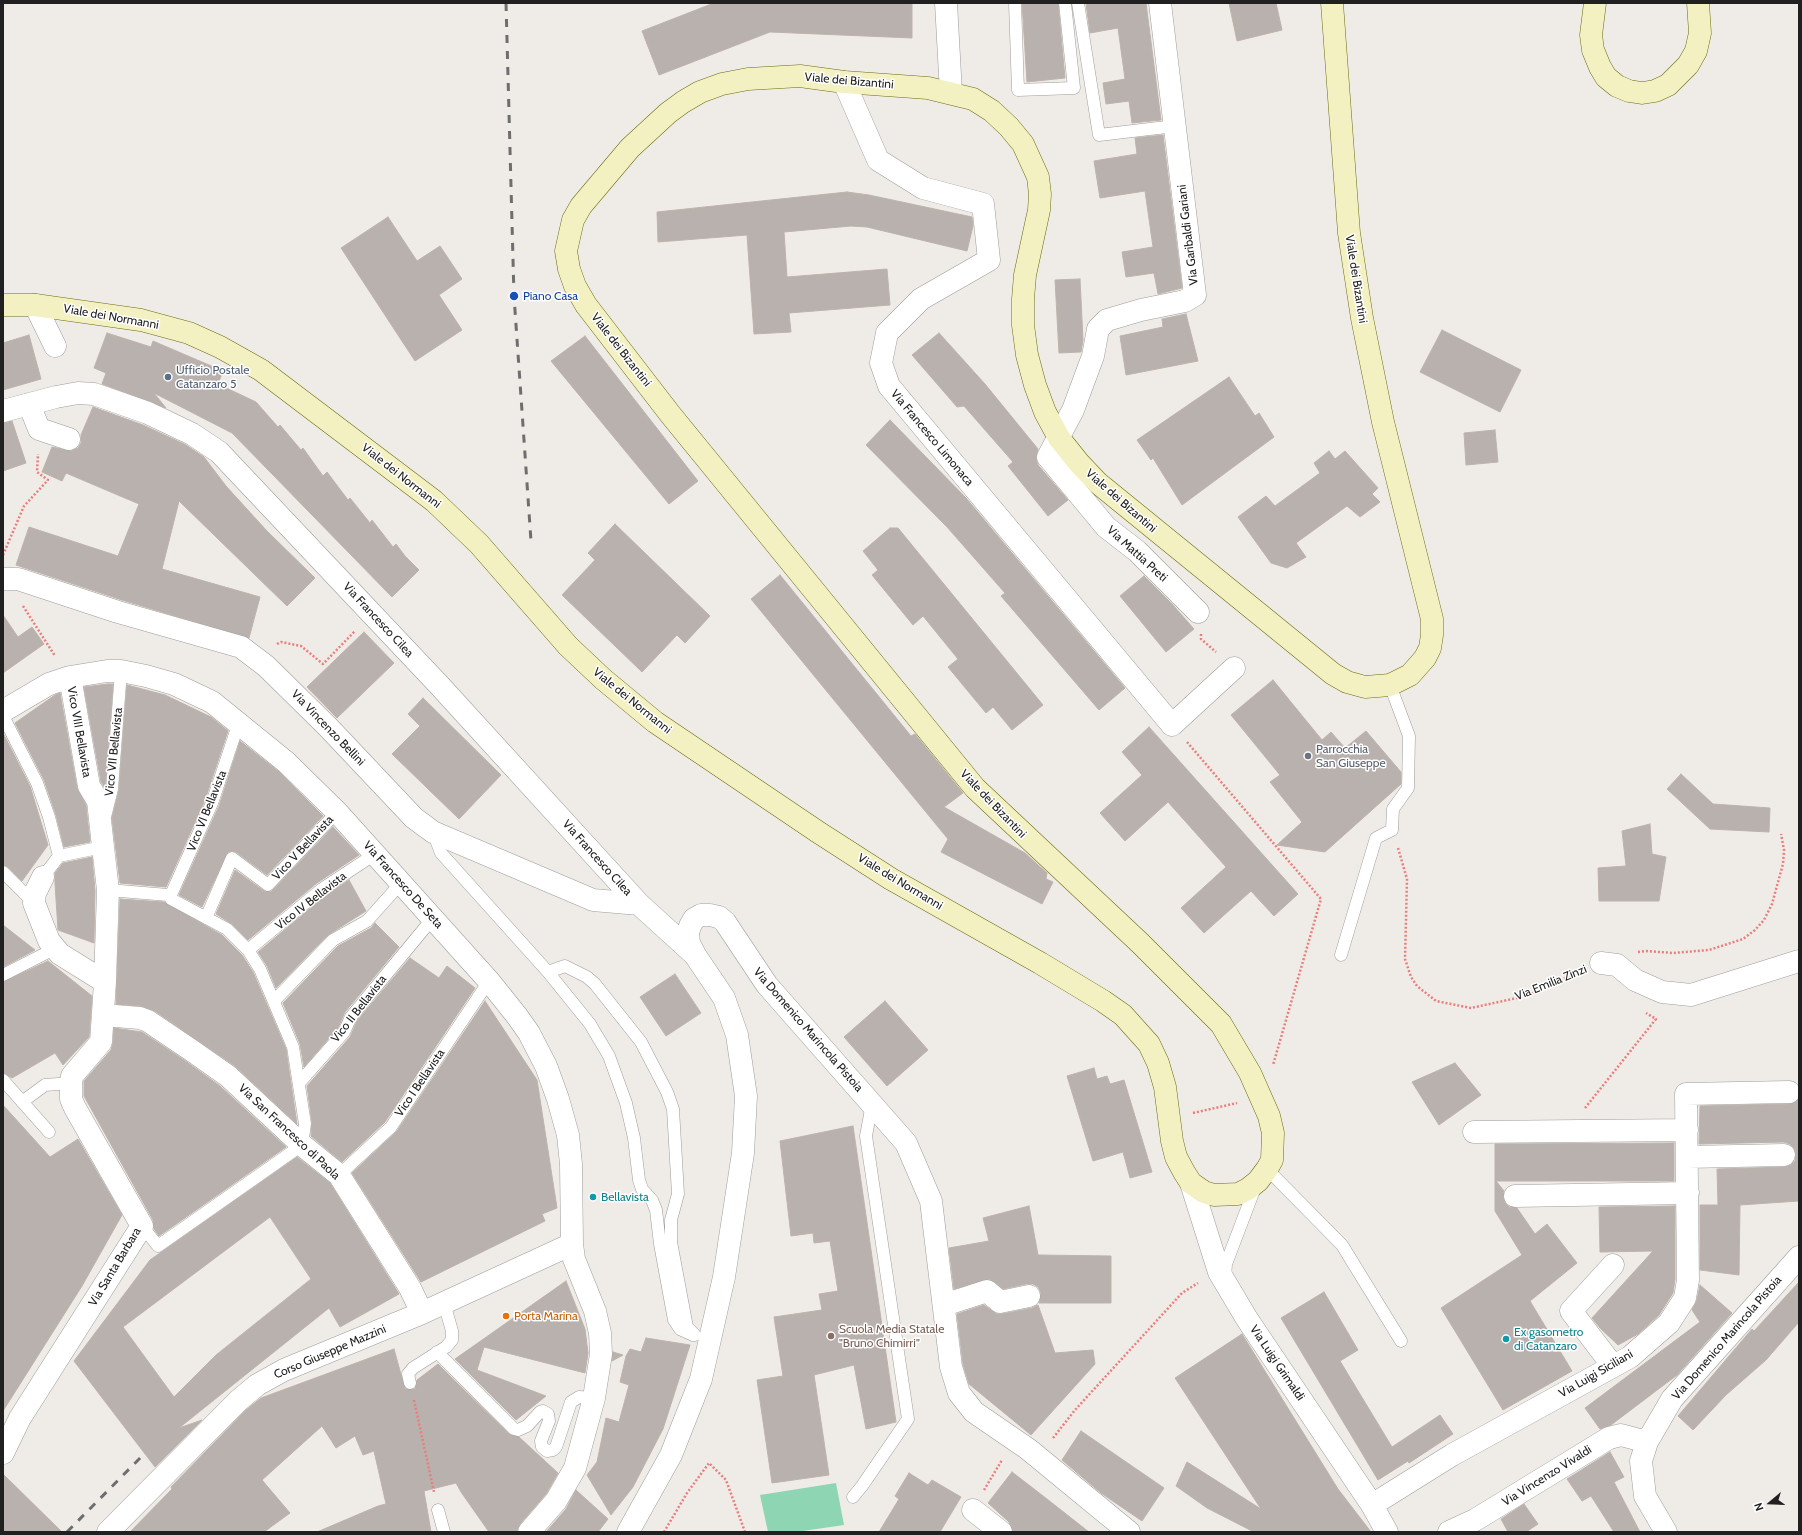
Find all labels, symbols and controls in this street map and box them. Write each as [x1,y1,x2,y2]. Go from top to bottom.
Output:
street label: Viale dei Bizantini [804,70,894,92]
street label: Via Garibaldi Gariani [1175,184,1201,286]
street label: Viale dei Bizantini [1342,234,1370,324]
place label: Piano Casa [523,289,578,303]
marker: Piano Casa [508,290,520,302]
street label: Viale dei Normanni [62,302,160,332]
street label: Viale dei Bizantini [588,310,654,390]
place label: Ufficio Postale Catanzaro 5 [176,363,249,391]
marker: Ufficio Postale Catanzaro 5 [163,372,173,382]
street label: Via Francesco Limonaca [888,387,976,489]
street label: Viale dei Normanni [358,441,444,511]
street label: Viale dei Bizantini [1083,466,1159,536]
street label: Via Mattia Preti [1104,523,1170,585]
street label: Via Francesco Cilea [340,580,416,660]
street label: Viale dei Normanni [590,665,674,737]
street label: Vico VIII Bellavista [64,685,94,779]
street label: Via Vincenzo Bellini [288,687,368,769]
street label: Vico VII Bellavista [102,707,126,797]
place label: Parrocchia San Giuseppe [1316,742,1386,770]
marker: Parrocchia San Giuseppe [1303,751,1313,761]
street label: Viale dei Bizantini [957,767,1029,841]
street label: Vico VI Bellavista [184,768,230,854]
street label: Vico V Bellavista [269,813,337,883]
street label: Via Francesco Cilea [559,817,635,899]
street label: Via Francesco De Seta [360,838,446,932]
street label: Viale dei Normanni [855,851,945,913]
street label: Vico IV Bellavista [273,869,349,933]
street label: Via Emilia Zinzi [1513,962,1589,1004]
street label: Via Domenico Marincola Pistoia [750,965,866,1095]
street label: Vico II Bellavista [328,972,390,1046]
street label: Vico I Bellavista [392,1046,448,1120]
street label: Via San Francesco di Paola [235,1081,343,1183]
place label: Bellavista [601,1190,649,1204]
marker: Bellavista [588,1192,598,1202]
street label: Via Santa Barbara [86,1225,144,1309]
street label: Via Domenico Marincola Pistoia [1669,1273,1785,1403]
place label: Porta Marina [514,1309,578,1323]
marker: Porta Marina [501,1311,511,1321]
street label: Corso Giuseppe Mazzini [272,1322,388,1382]
place label: Scuola Media Statale "Bruno Chimirri" [839,1322,944,1350]
street label: Via Luigi Grimaldi [1247,1323,1307,1403]
place label: Ex gasometro di Catanzaro [1514,1325,1583,1353]
marker: Scuola Media Statale "Bruno Chimirri" [826,1331,836,1341]
marker: Ex gasometro di Catanzaro [1501,1334,1511,1344]
street label: Via Luigi Siciliani [1556,1347,1636,1401]
street label: Via Vincenzo Vivaldi [1500,1443,1594,1509]
north arrow [1750,1483,1790,1523]
text: N [1751,1501,1767,1513]

